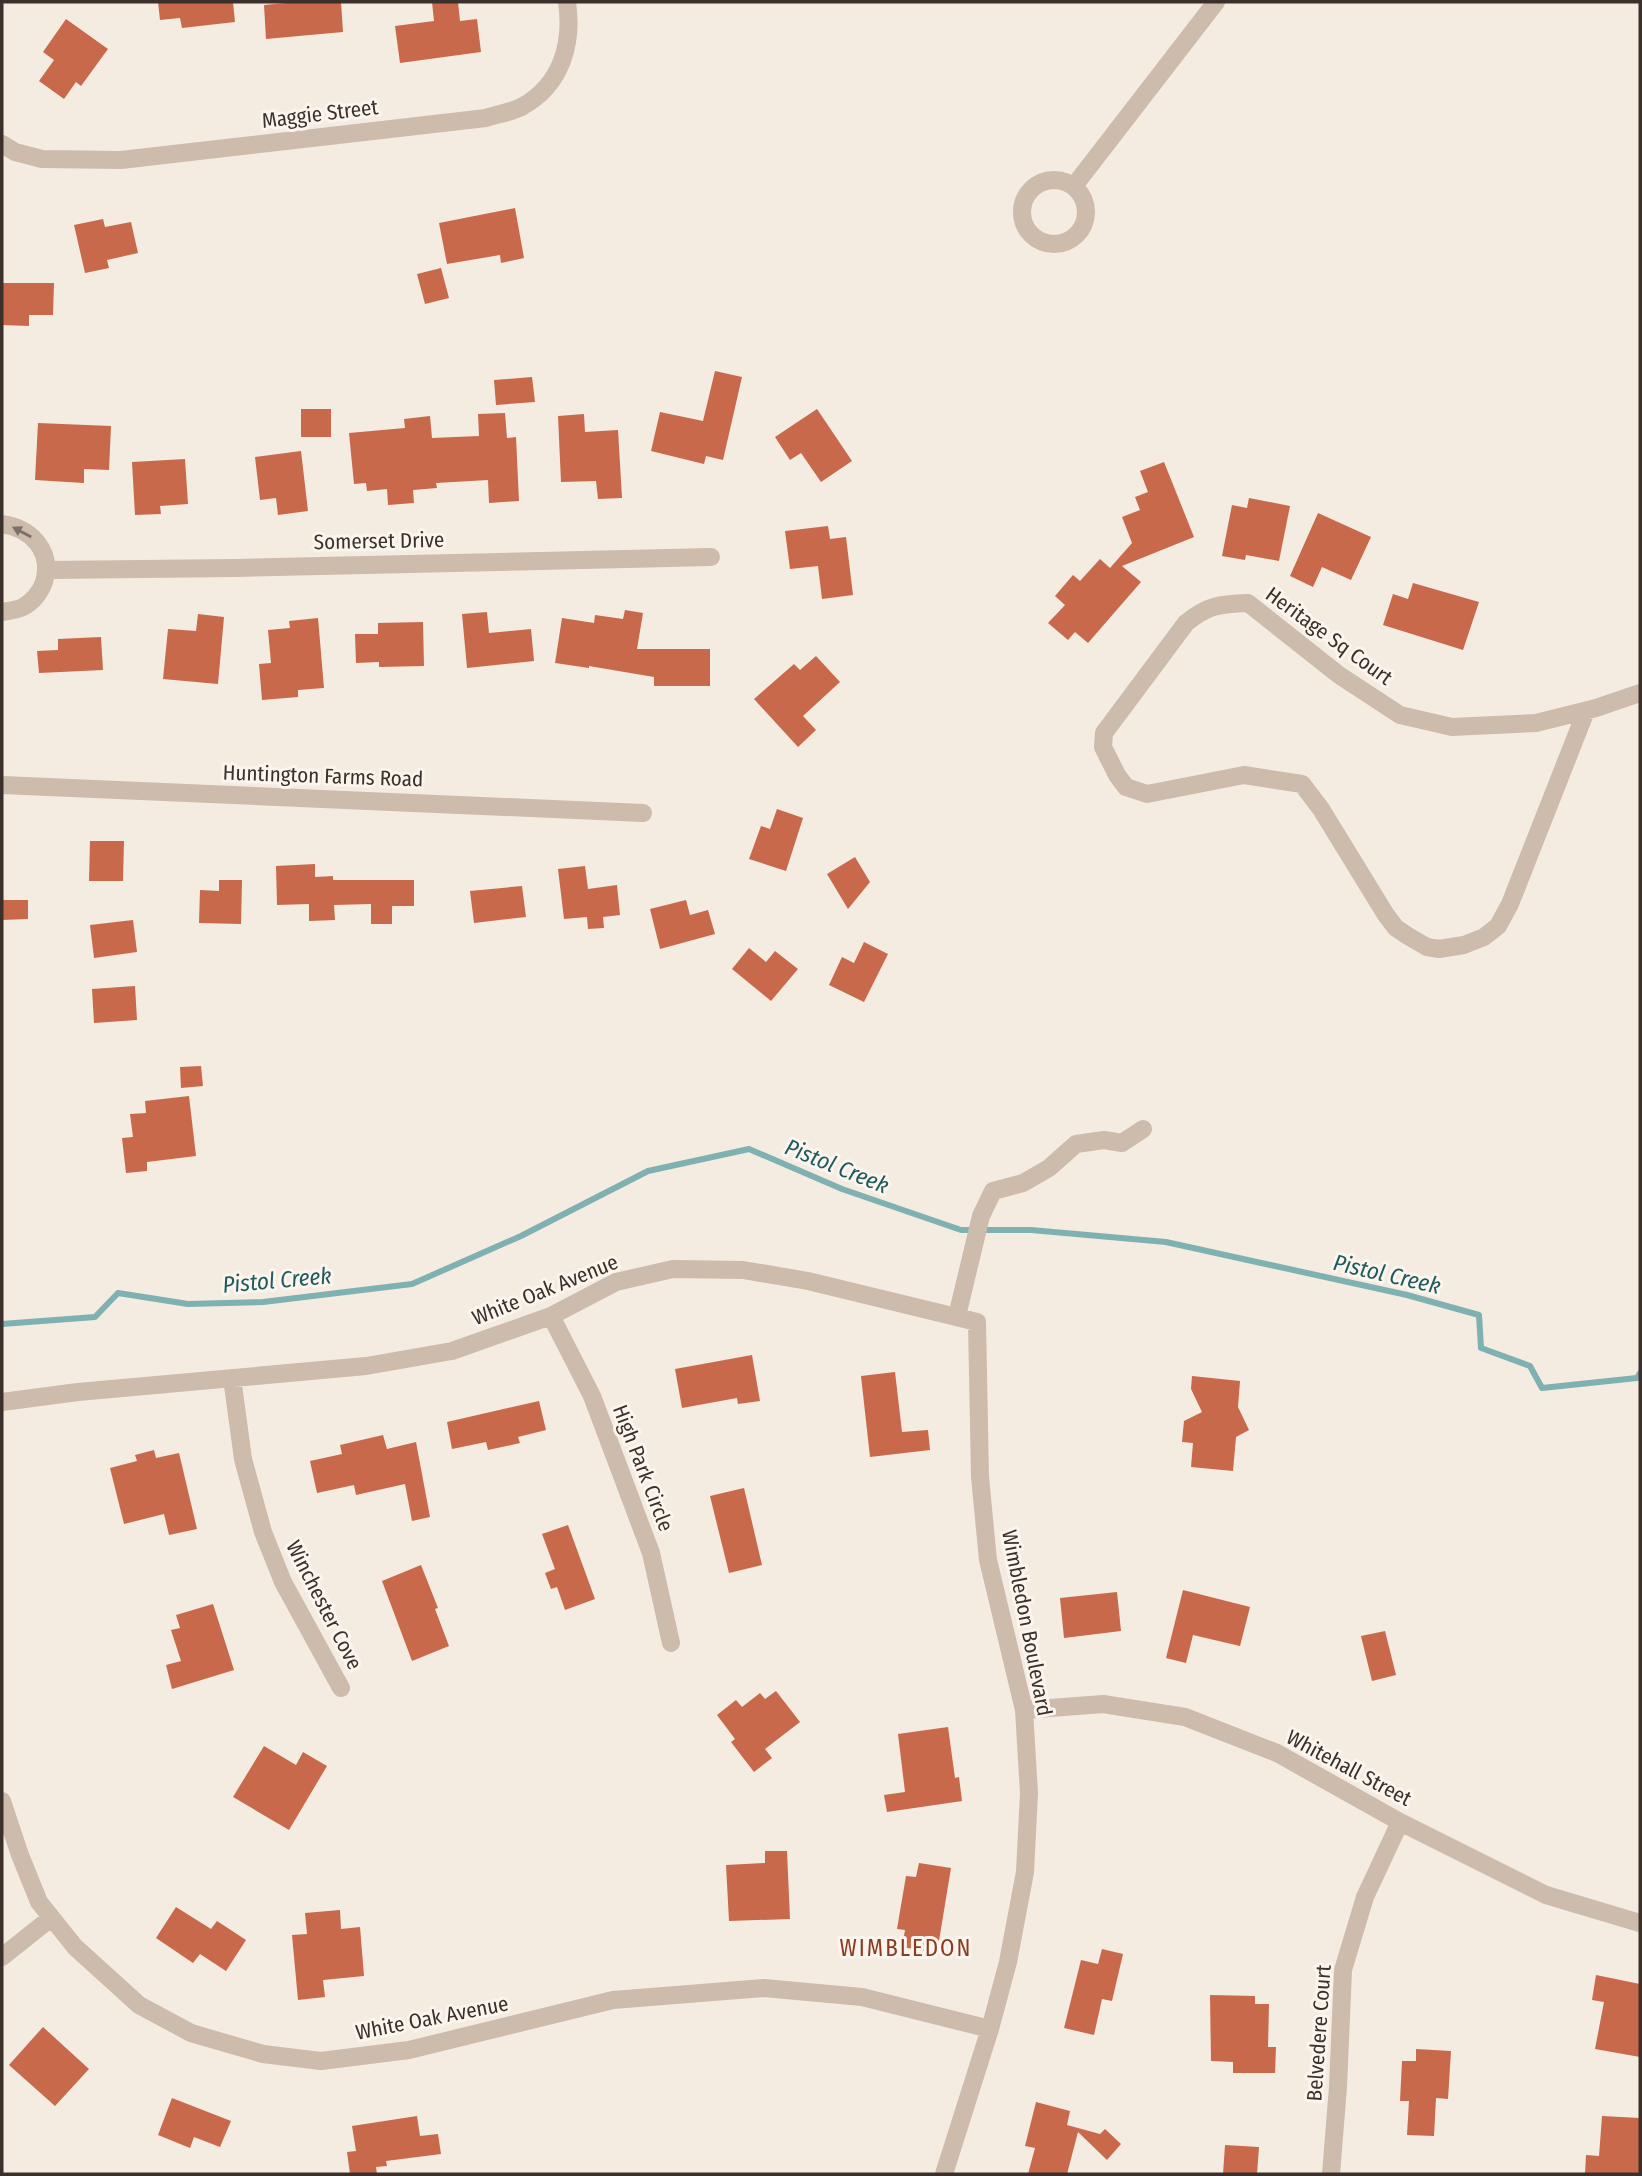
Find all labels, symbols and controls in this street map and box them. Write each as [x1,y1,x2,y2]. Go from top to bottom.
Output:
street label: Maggie Street [260,94,380,134]
one-way arrow [12,526,32,538]
street label: Somerset Drive [313,527,445,555]
street label: Heritage Sq Court [1260,581,1398,691]
street label: Huntington Farms Road [222,760,424,792]
water label: Pistol Creek [781,1133,893,1199]
water label: Pistol Creek [1331,1248,1443,1300]
street label: White Oak Avenue [468,1249,622,1331]
water label: Pistol Creek [221,1261,333,1299]
street label: High Park Circle [607,1401,679,1535]
street label: Wimbledon Boulevard [996,1528,1058,1718]
street label: Winchester Cove [280,1536,368,1674]
street label: Whitehall Street [1282,1724,1416,1812]
district label: WIMBLEDON [840,1934,972,1962]
street label: Belvedere Court [1301,1964,1337,2102]
street label: White Oak Avenue [353,1990,511,2046]

